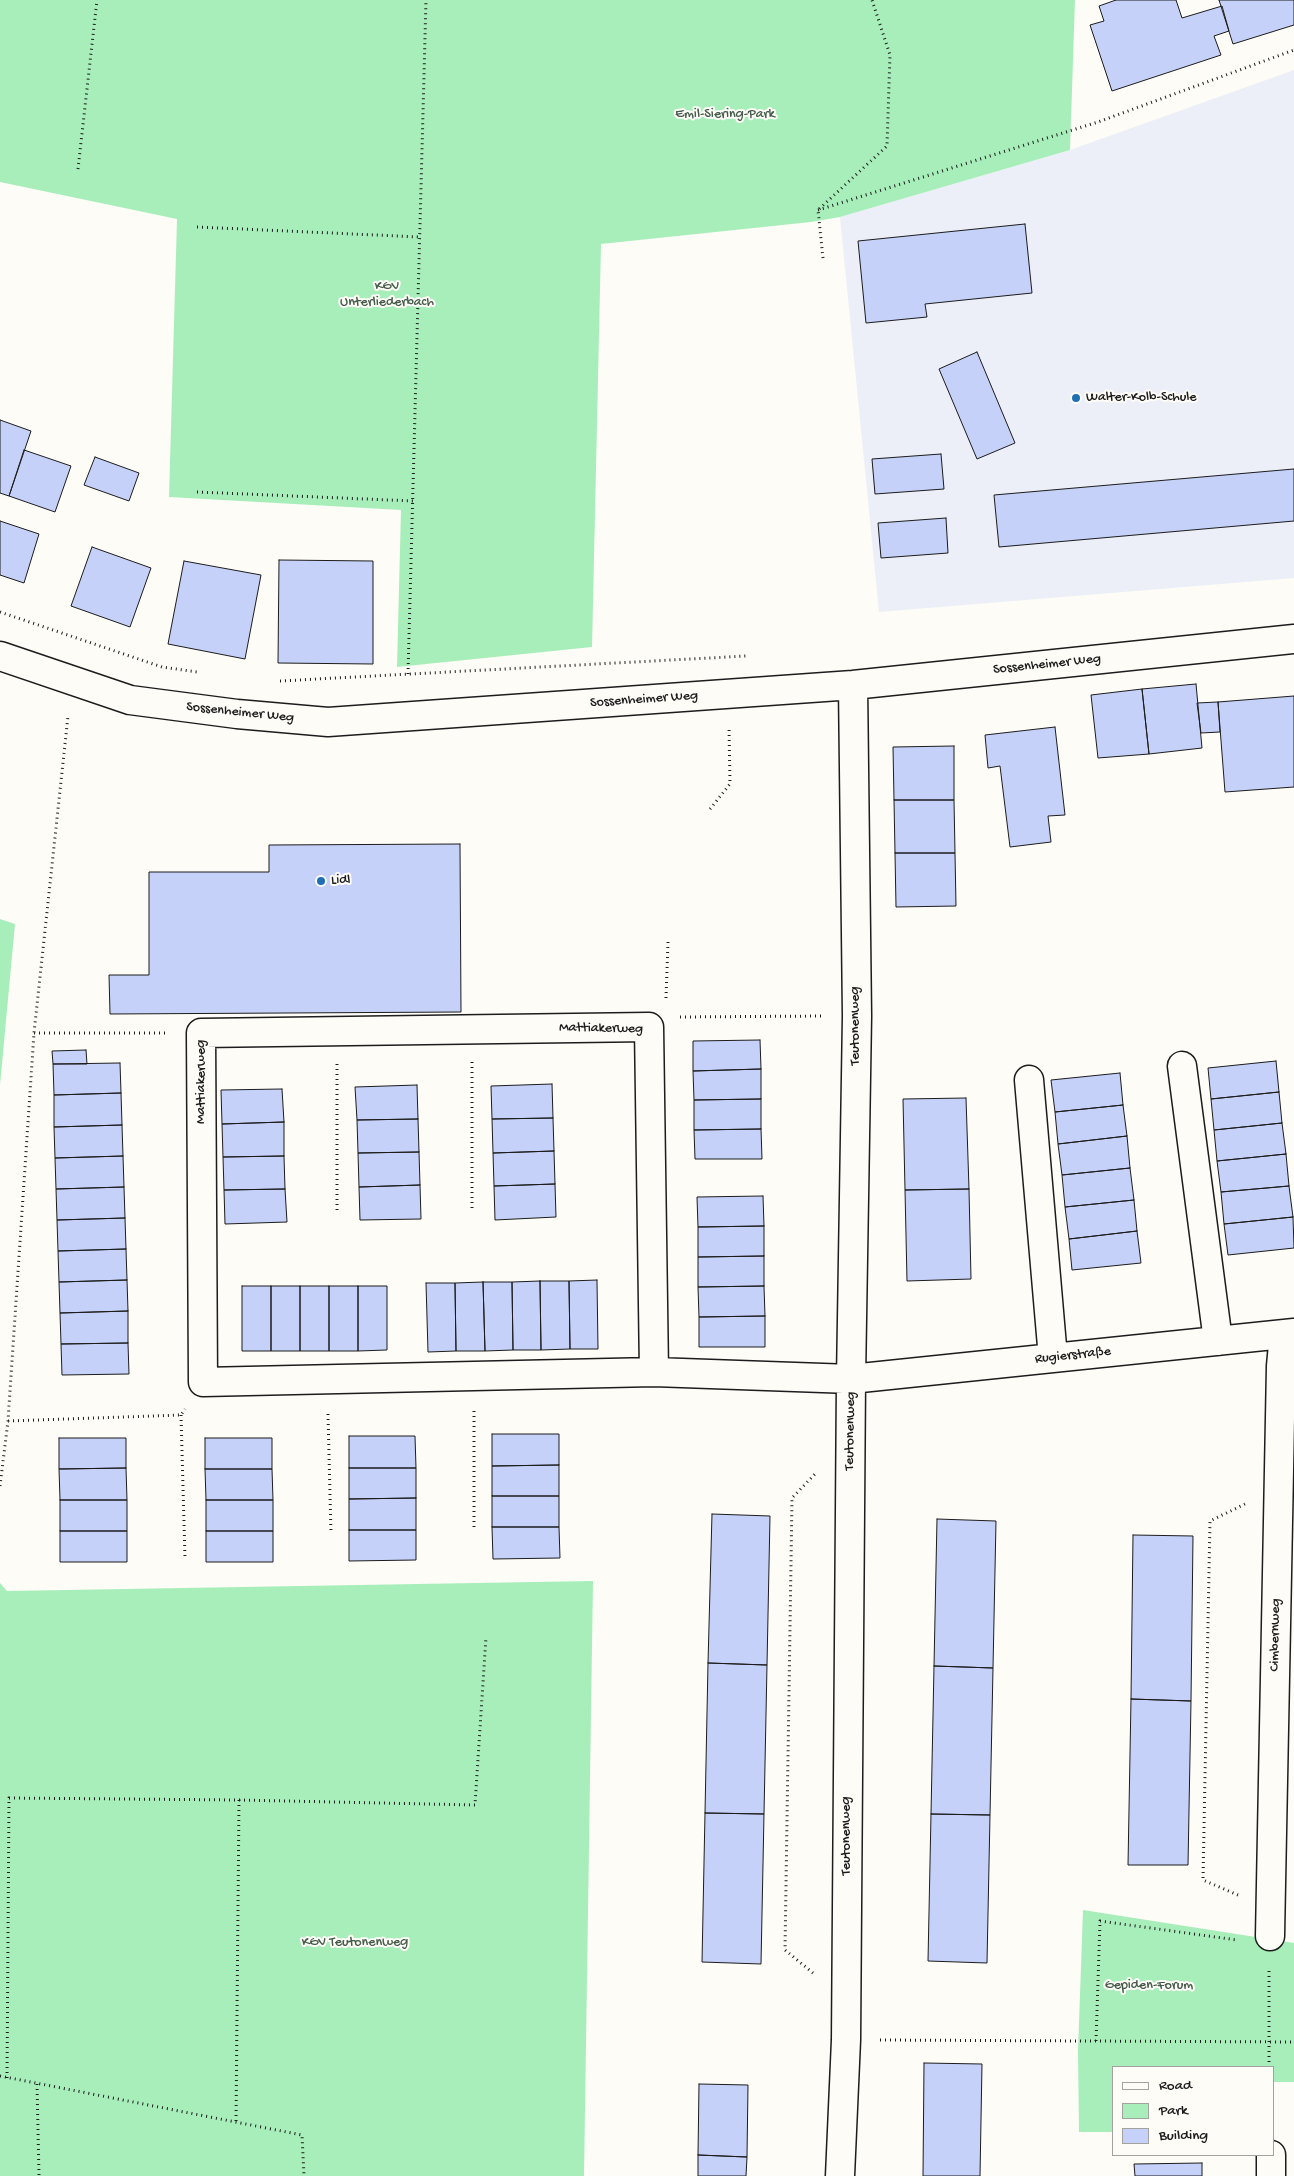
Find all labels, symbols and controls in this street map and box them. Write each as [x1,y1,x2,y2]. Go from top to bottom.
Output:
park label: Emil-Siering-Park [675,107,775,123]
park label: KGV Unterliederbach [340,279,434,312]
place label: Walter-Kolb-Schule [1086,390,1197,406]
marker: Walter-Kolb-Schule [1070,392,1082,404]
street label: Sossenheimer Weg [992,651,1102,679]
street label: Sossenheimer Weg [589,688,699,712]
street label: Sossenheimer Weg [185,699,295,727]
place label: Lidl [331,873,350,889]
marker: Lidl [315,875,327,887]
street label: Teutonenweg [848,987,864,1065]
street label: Mattiakerweg [559,1020,643,1038]
street label: Mattiakerweg [194,1040,210,1124]
street label: Rugierstraße [1034,1344,1112,1368]
street label: Teutonenweg [842,1391,860,1471]
street label: Cimbernweg [1267,1598,1285,1672]
street label: Teutonenweg [839,1797,855,1875]
park label: KGV Teutonenweg [302,1935,408,1951]
park label: Gepiden-Forum [1105,1978,1193,1994]
legend [1112,2066,1274,2156]
text: Road [1159,2077,1192,2095]
text: Park [1159,2102,1188,2120]
text: Building [1159,2127,1208,2145]

